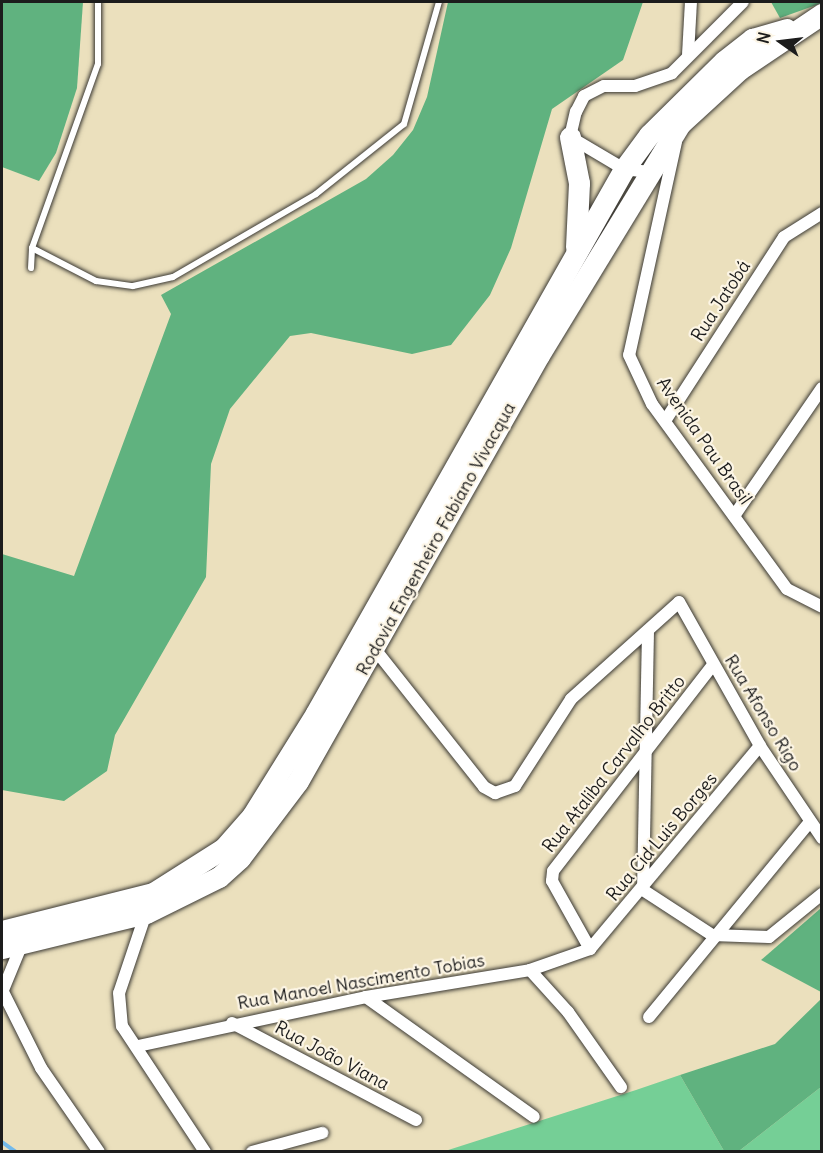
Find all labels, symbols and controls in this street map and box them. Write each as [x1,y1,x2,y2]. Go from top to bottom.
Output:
north arrow [751,12,811,72]
text: N [752,30,775,45]
street label: Rua Jatobá [687,256,755,346]
street label: Avenida Pau Brasil [652,373,756,509]
street label: Rodovia Engenheiro Fabiano Vivacqua [352,399,520,679]
street label: Rua Afonso Rigo [720,651,806,775]
street label: Rua Ataliba Carvalho Britto [538,671,690,857]
street label: Rua Cid Luis Borges [602,769,722,905]
street label: Rua Manoel Nascimento Tobias [236,950,486,1014]
street label: Rua João Viana [271,1017,393,1095]

